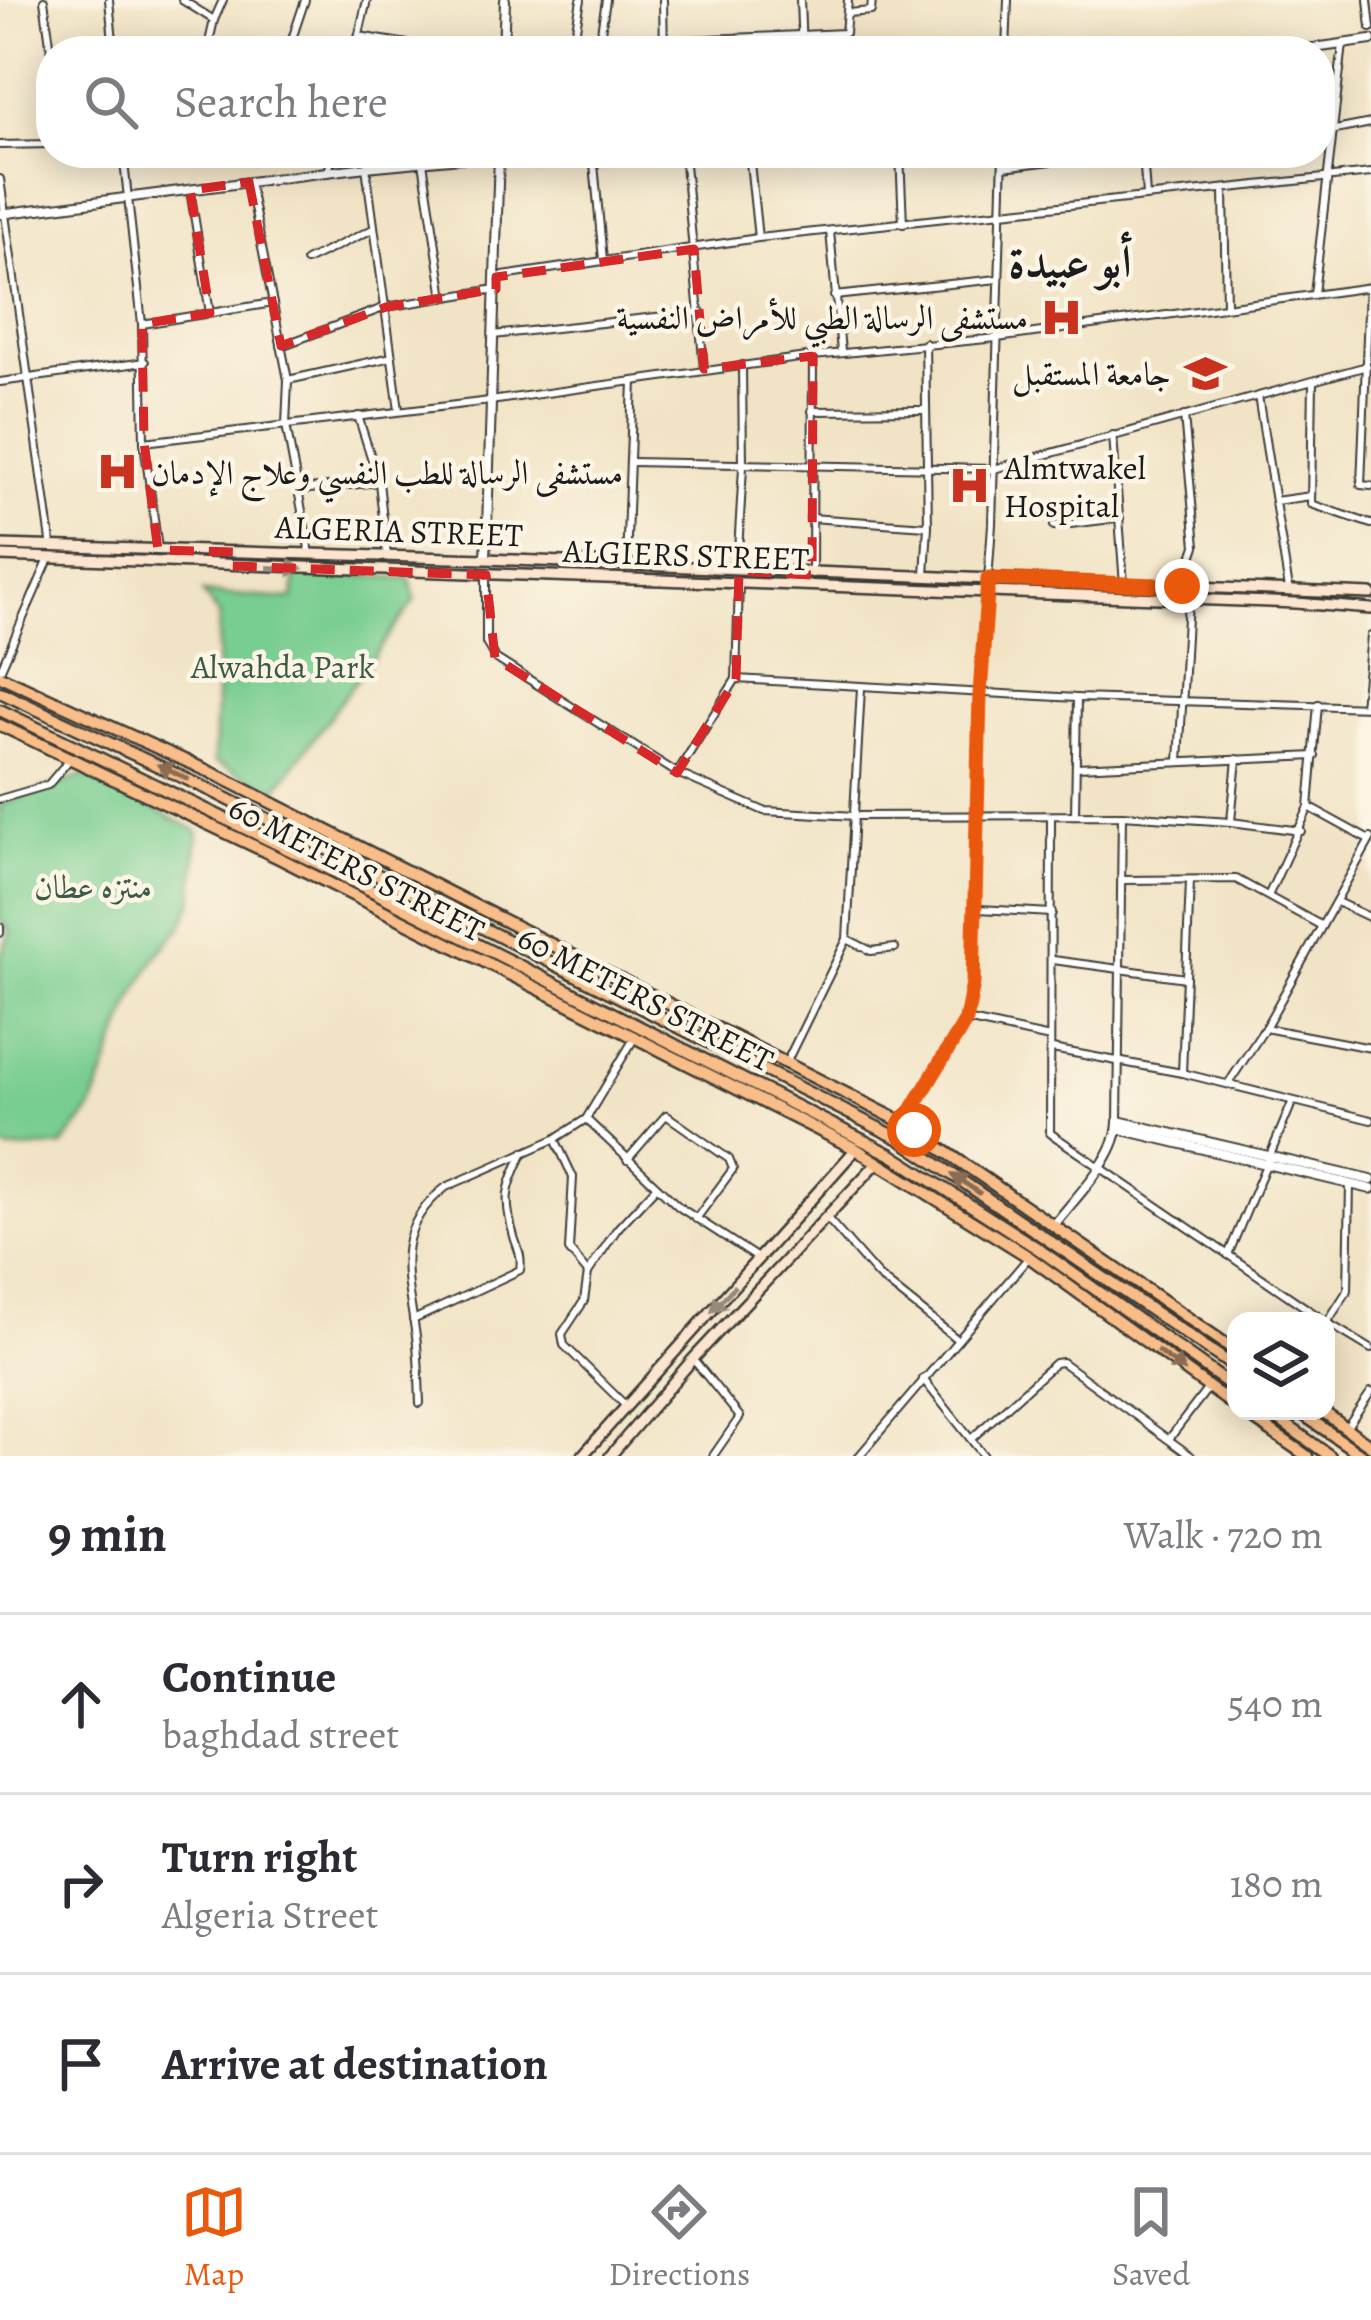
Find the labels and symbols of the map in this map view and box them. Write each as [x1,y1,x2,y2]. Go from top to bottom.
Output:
district label: أبو عبيدة [1008,231,1132,293]
hospital icon: مستشفى الرسالة الطبي للأمراض النفسية [1039,294,1085,340]
place label: مستشفى الرسالة الطبي للأمراض النفسية [616,295,1028,348]
school or university icon: جامعة المستقبل [1182,350,1228,396]
place label: جامعة المستقبل [1012,351,1171,397]
place label: Almtwakel Hospital [1003,445,1146,528]
hospital icon: مستشفى الرسالة للطب النفسي وعلاج الإدمان [94,449,140,495]
place label: مستشفى الرسالة للطب النفسي وعلاج الإدمان [151,450,623,504]
hospital icon: Almtwakel Hospital [947,463,993,509]
street label: ALGERIA STREET [273,504,524,557]
street label: ALGIERS STREET [561,528,810,581]
one-way arrow [267,559,305,578]
route end [1155,559,1209,613]
park label: Alwahda Park [190,644,375,689]
one-way arrow [156,763,190,783]
street label: 60 METERS STREET [221,785,492,952]
park label: منتزه عطان [34,864,152,909]
street label: 60 METERS STREET [510,915,781,1082]
route start [887,1103,941,1157]
one-way arrow [950,1173,982,1196]
one-way arrow [710,1285,737,1314]
one-way arrow [1155,1348,1187,1372]

